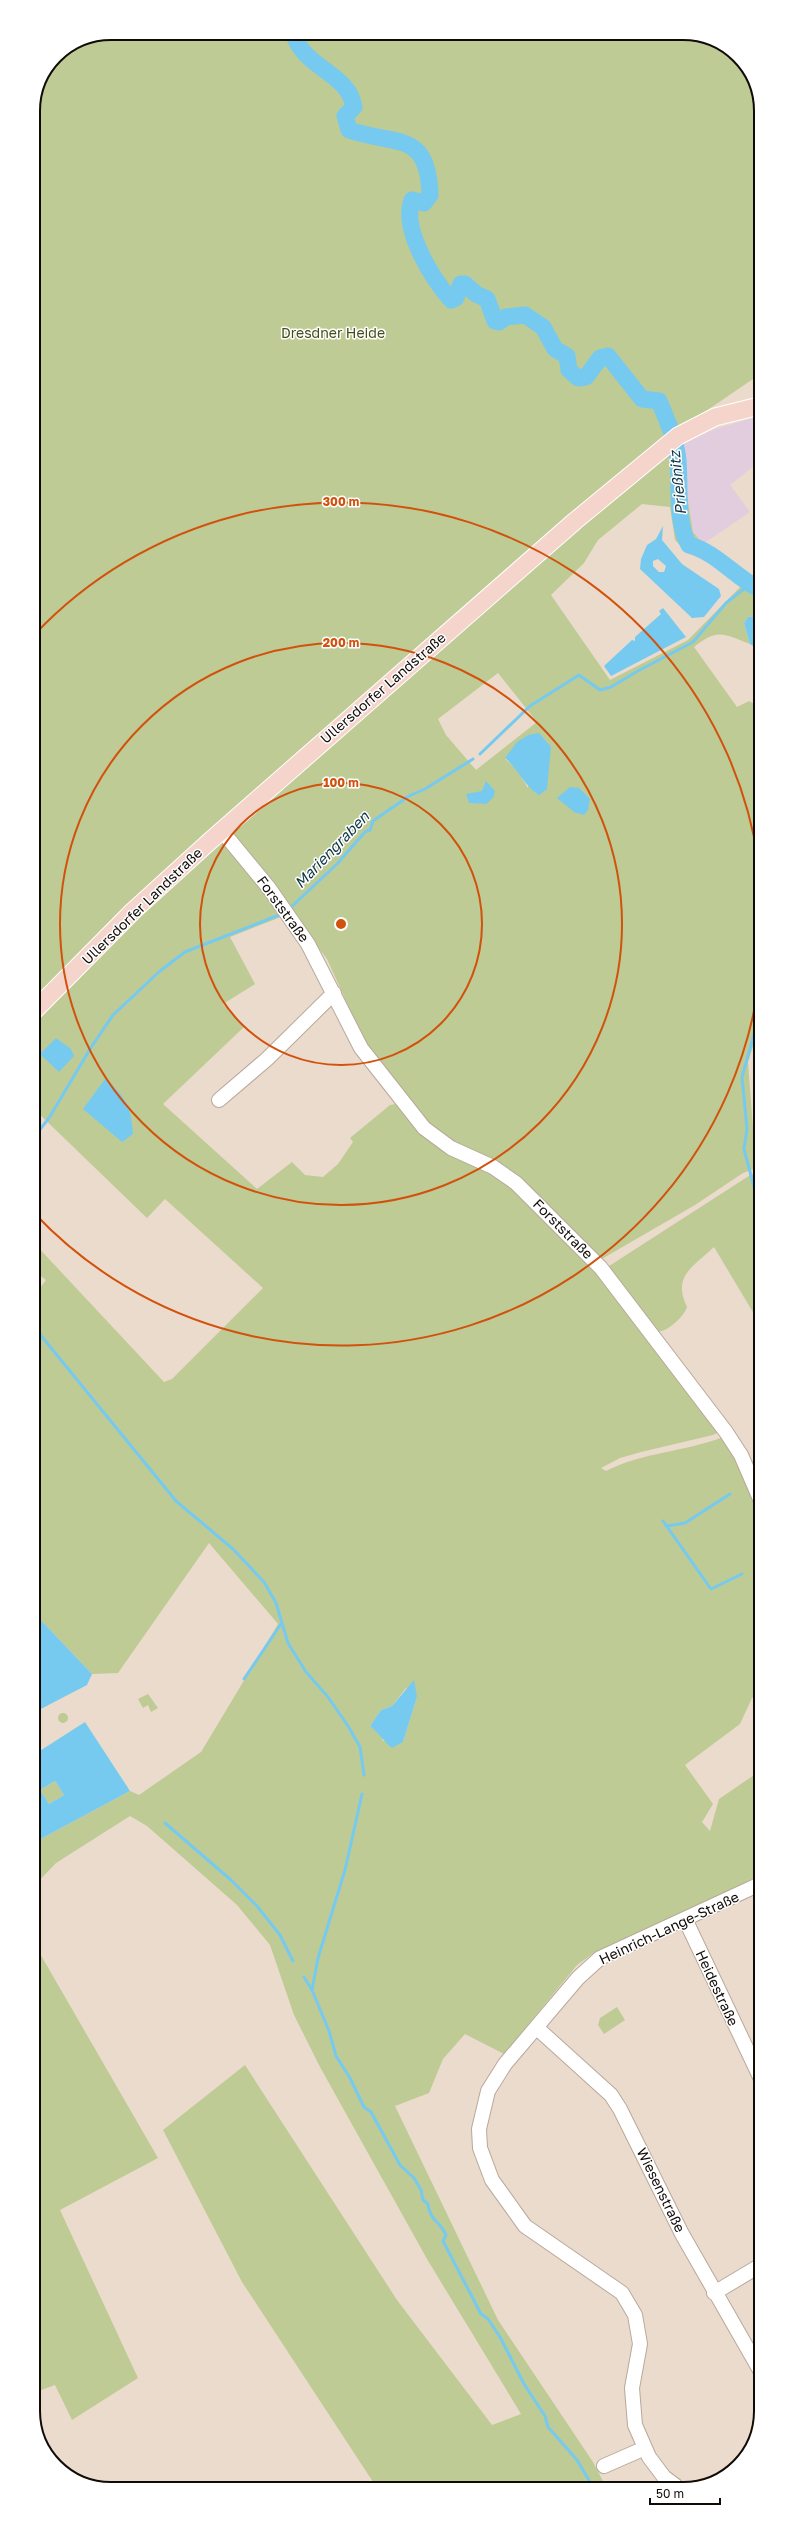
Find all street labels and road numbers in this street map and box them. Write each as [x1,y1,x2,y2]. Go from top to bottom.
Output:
street label: Ullersdorfer Landstraße [316,629,449,747]
street label: Ullersdorfer Landstraße [78,844,205,968]
street label: Forststraße [254,872,313,945]
street label: Forststraße [530,1195,597,1262]
street label: Heinrich-Lange-Straße [596,1888,741,1967]
street label: Heidestraße [692,1947,742,2028]
street label: Wiesenstraße [634,2145,689,2235]

